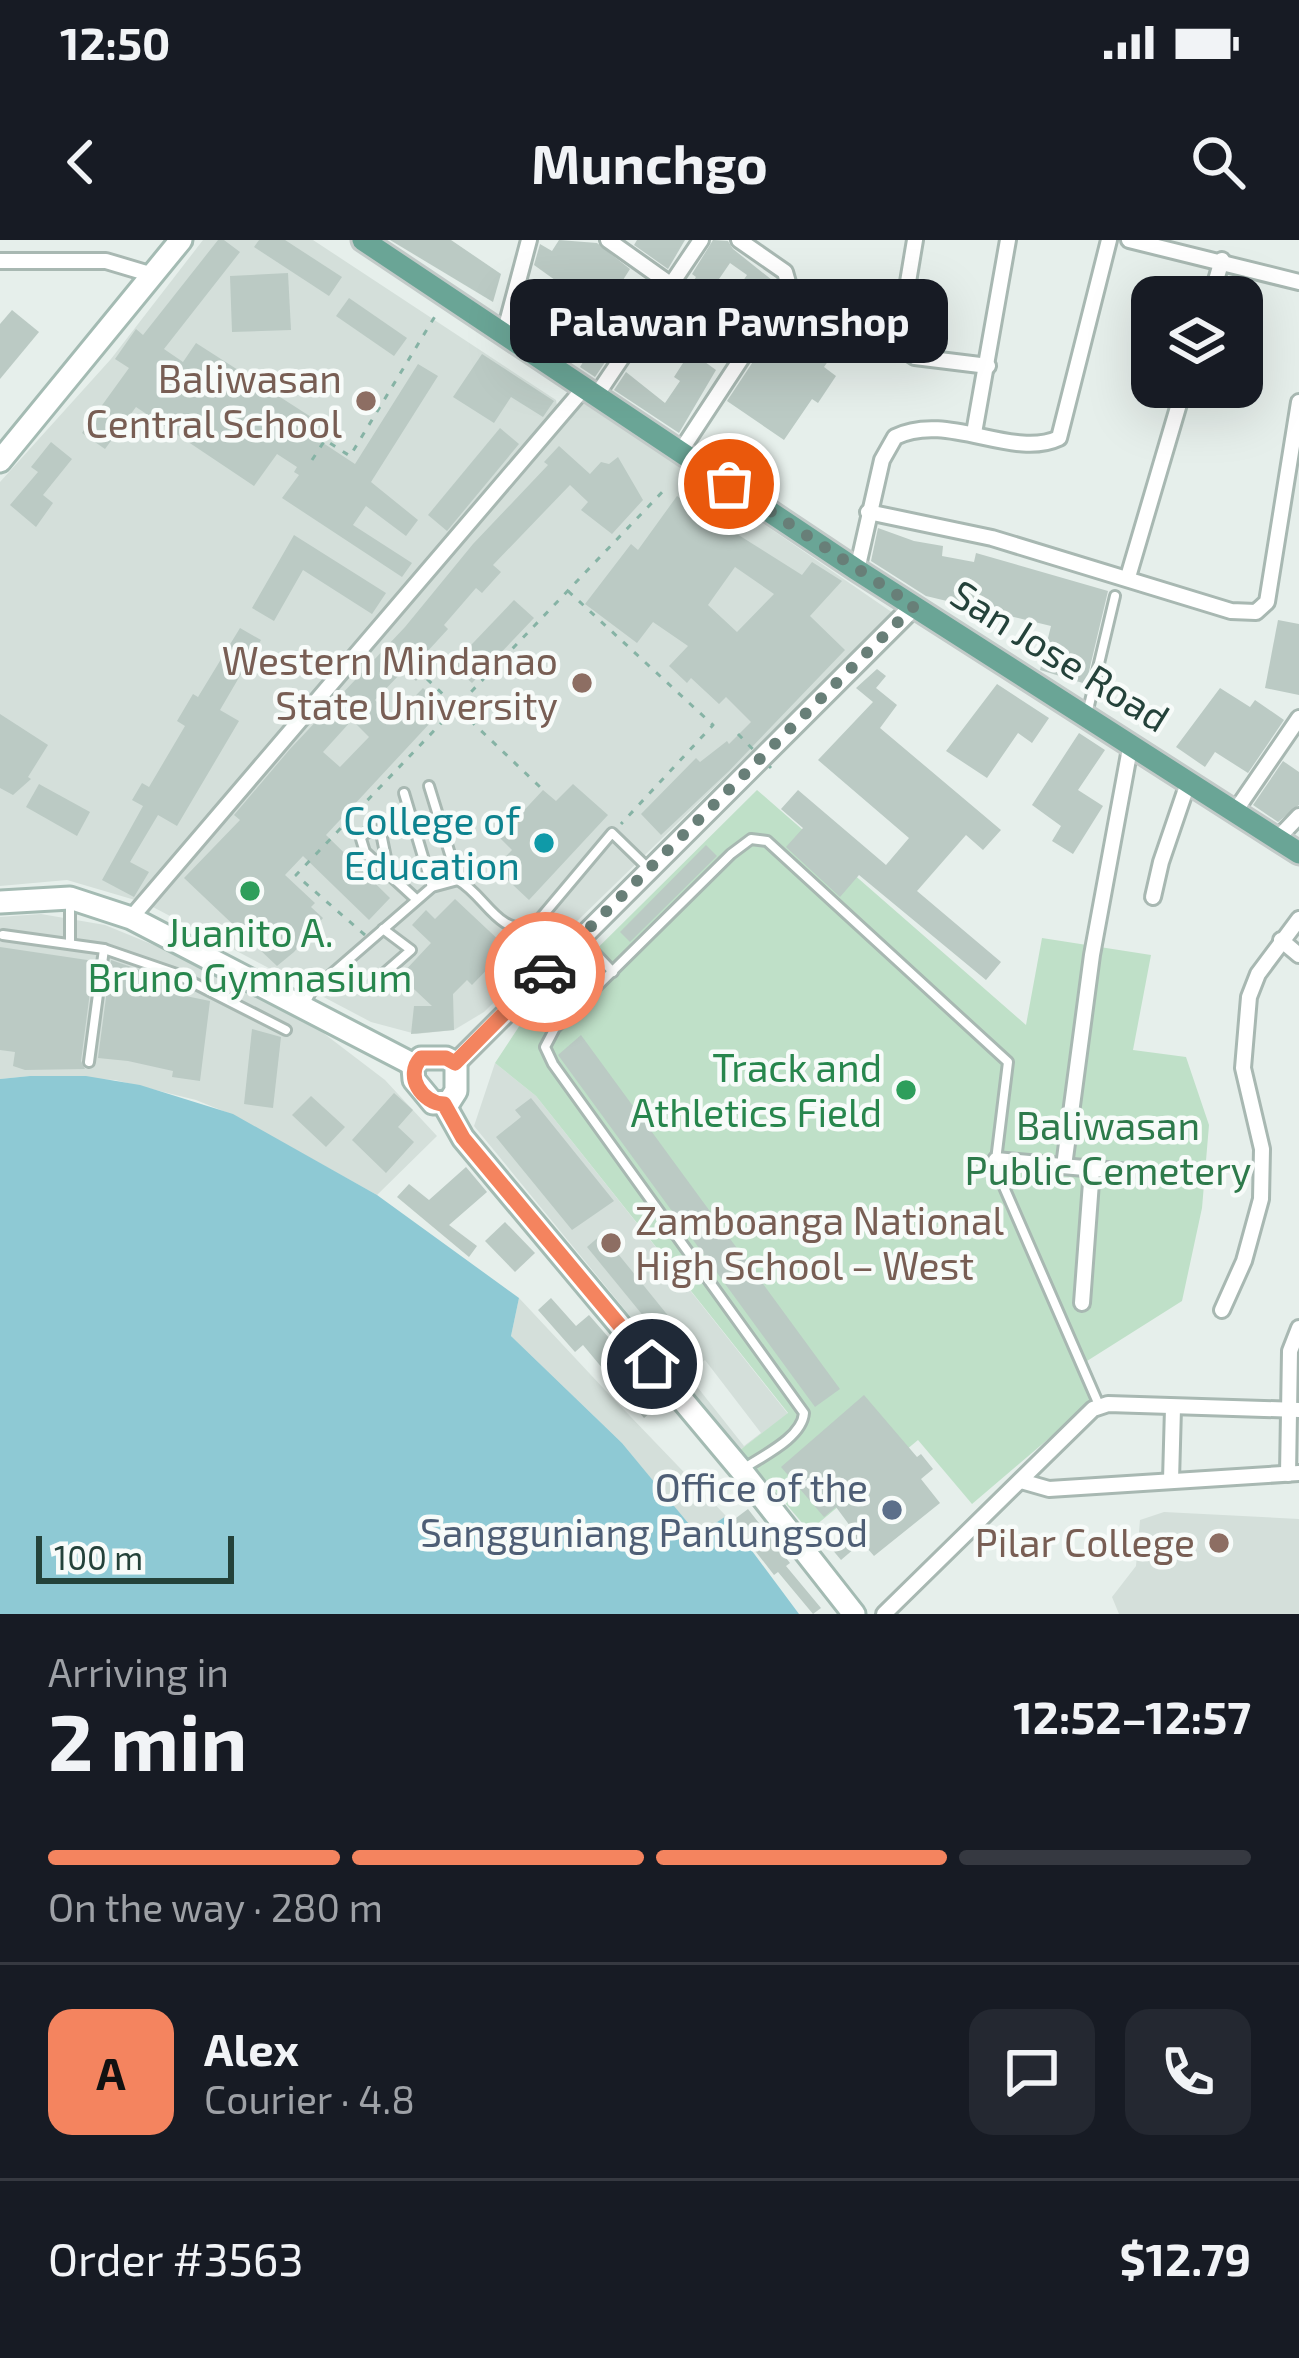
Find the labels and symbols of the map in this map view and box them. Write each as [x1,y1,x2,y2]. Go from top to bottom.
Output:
callout: Palawan Pawnshop [510,280,948,364]
place label: Baliwasan Central School [85,354,342,446]
marker: Baliwasan Central School [353,388,379,414]
pin [678,433,780,535]
street label: San Jose Road [943,569,1179,741]
place label: Western Mindanao State University [222,636,558,728]
marker: Western Mindanao State University [569,670,595,696]
place label: College of Education [343,796,521,888]
marker: College of Education [531,830,557,856]
marker: Juanito A. Bruno Gymnasium [237,878,263,904]
place label: Juanito A. Bruno Gymnasium [88,908,412,1000]
courier [485,912,605,1032]
place label: Track and Athletics Field [630,1043,882,1135]
marker: Track and Athletics Field [893,1077,919,1103]
park label: Baliwasan Public Cemetery [965,1101,1251,1193]
place label: Zamboanga National High School – West [635,1196,1004,1288]
marker: Zamboanga National High School – West [598,1230,624,1256]
pin [601,1313,703,1415]
place label: Office of the Sangguniang Panlungsod [420,1463,868,1555]
marker: Office of the Sangguniang Panlungsod [879,1497,905,1523]
place label: Pilar College [975,1518,1195,1565]
scale bar [36,1530,234,1583]
marker: Pilar College [1206,1530,1232,1556]

